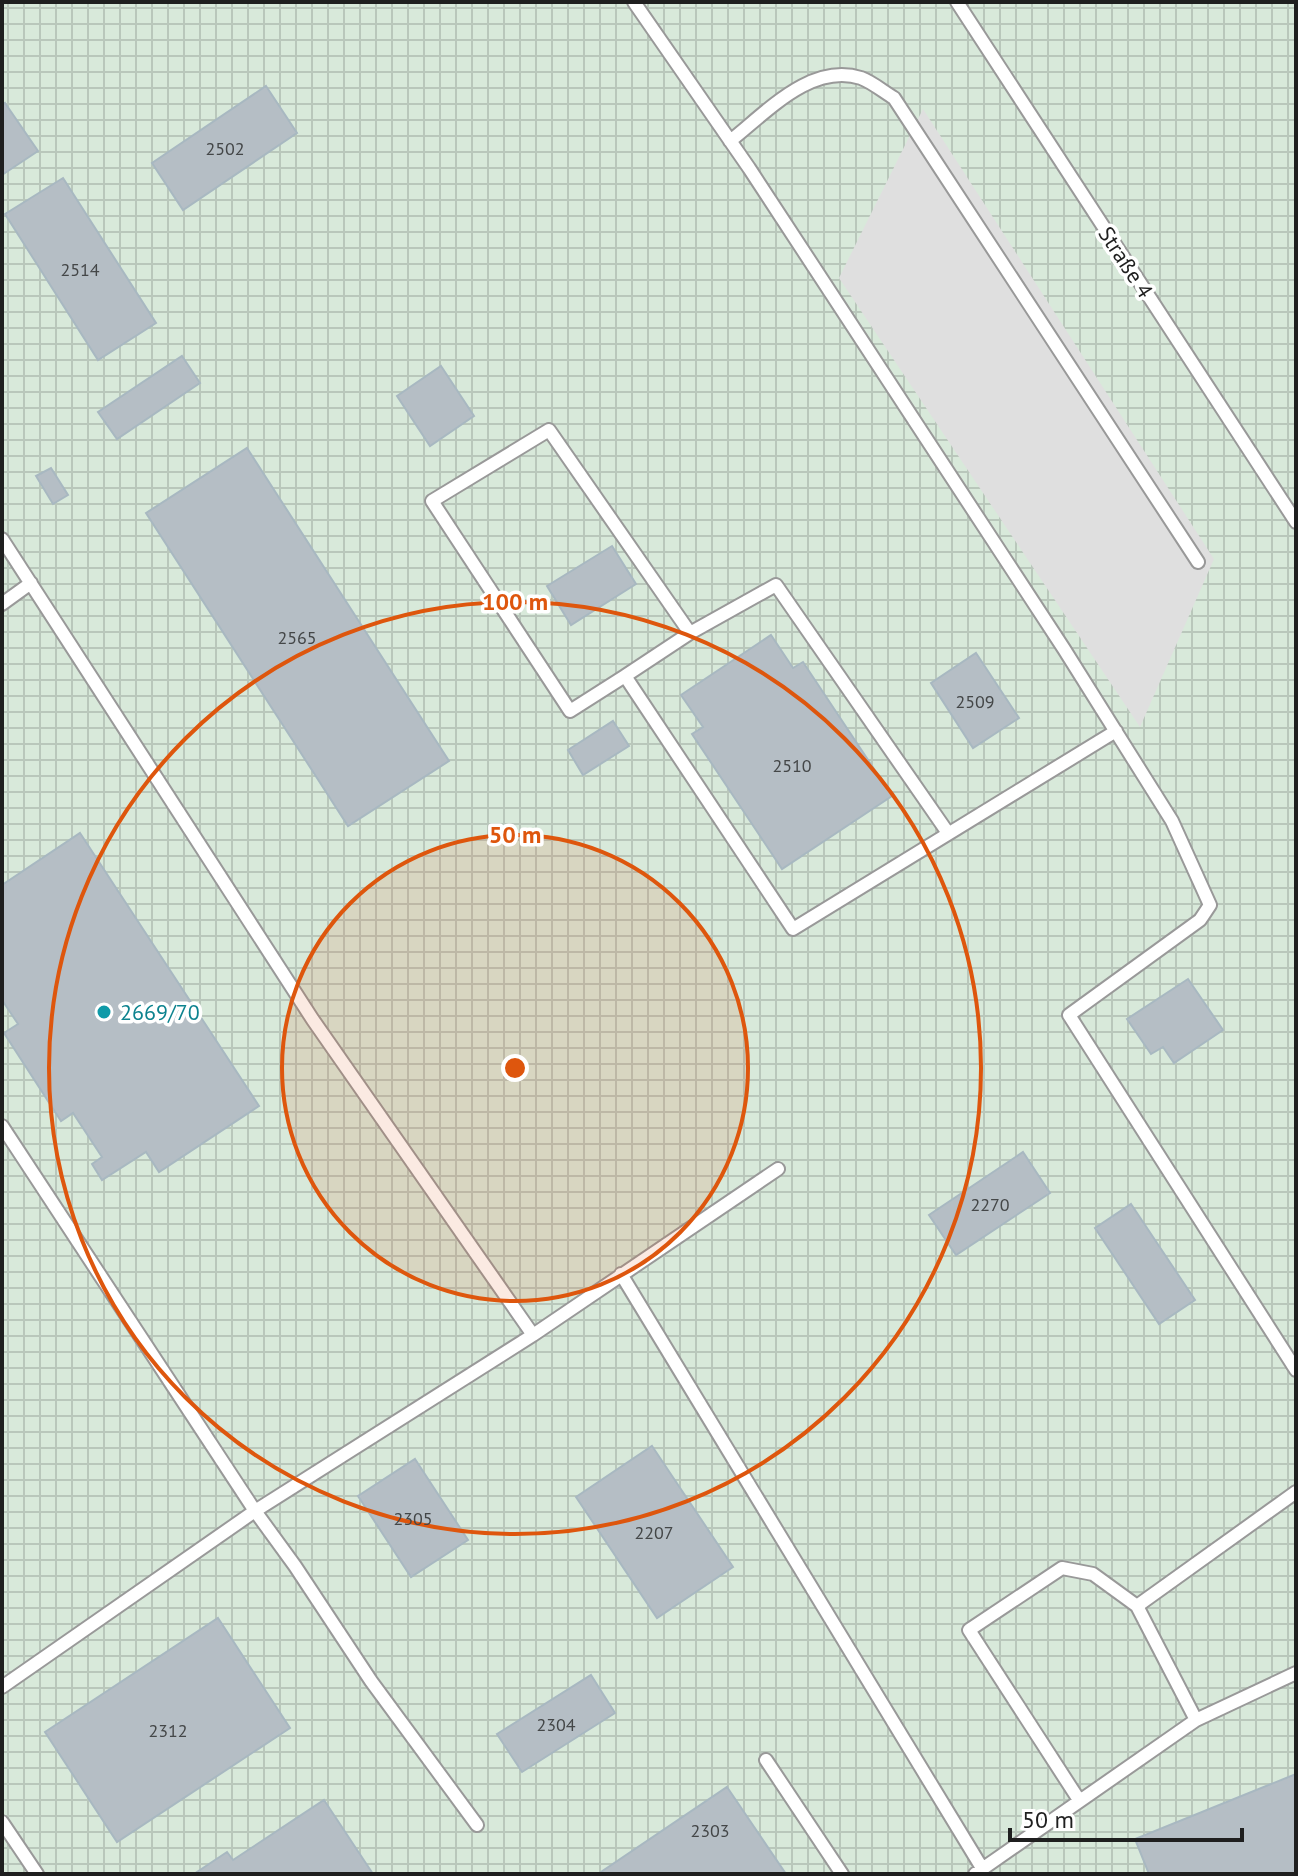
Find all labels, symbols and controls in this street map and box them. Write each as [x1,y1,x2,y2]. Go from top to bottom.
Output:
house number: 2502 [205,137,245,160]
street label: Straße 4 [1093,221,1159,303]
house number: 2514 [60,258,100,281]
text: 100 m [482,586,548,617]
house number: 2565 [277,626,317,649]
house number: 2509 [955,690,995,713]
house number: 2510 [772,754,812,777]
text: 50 m [489,819,541,850]
place label: 2669/70 [120,998,200,1026]
marker: 2669/70 [95,1003,113,1021]
centre of rings [501,1054,529,1082]
house number: 2270 [970,1193,1010,1216]
house number: 2305 [393,1507,433,1530]
house number: 2207 [634,1521,674,1544]
house number: 2304 [536,1713,576,1736]
house number: 2312 [148,1719,188,1742]
scale bar [1010,1792,1242,1842]
text: 50 m [1022,1804,1074,1835]
house number: 2303 [690,1819,730,1842]

